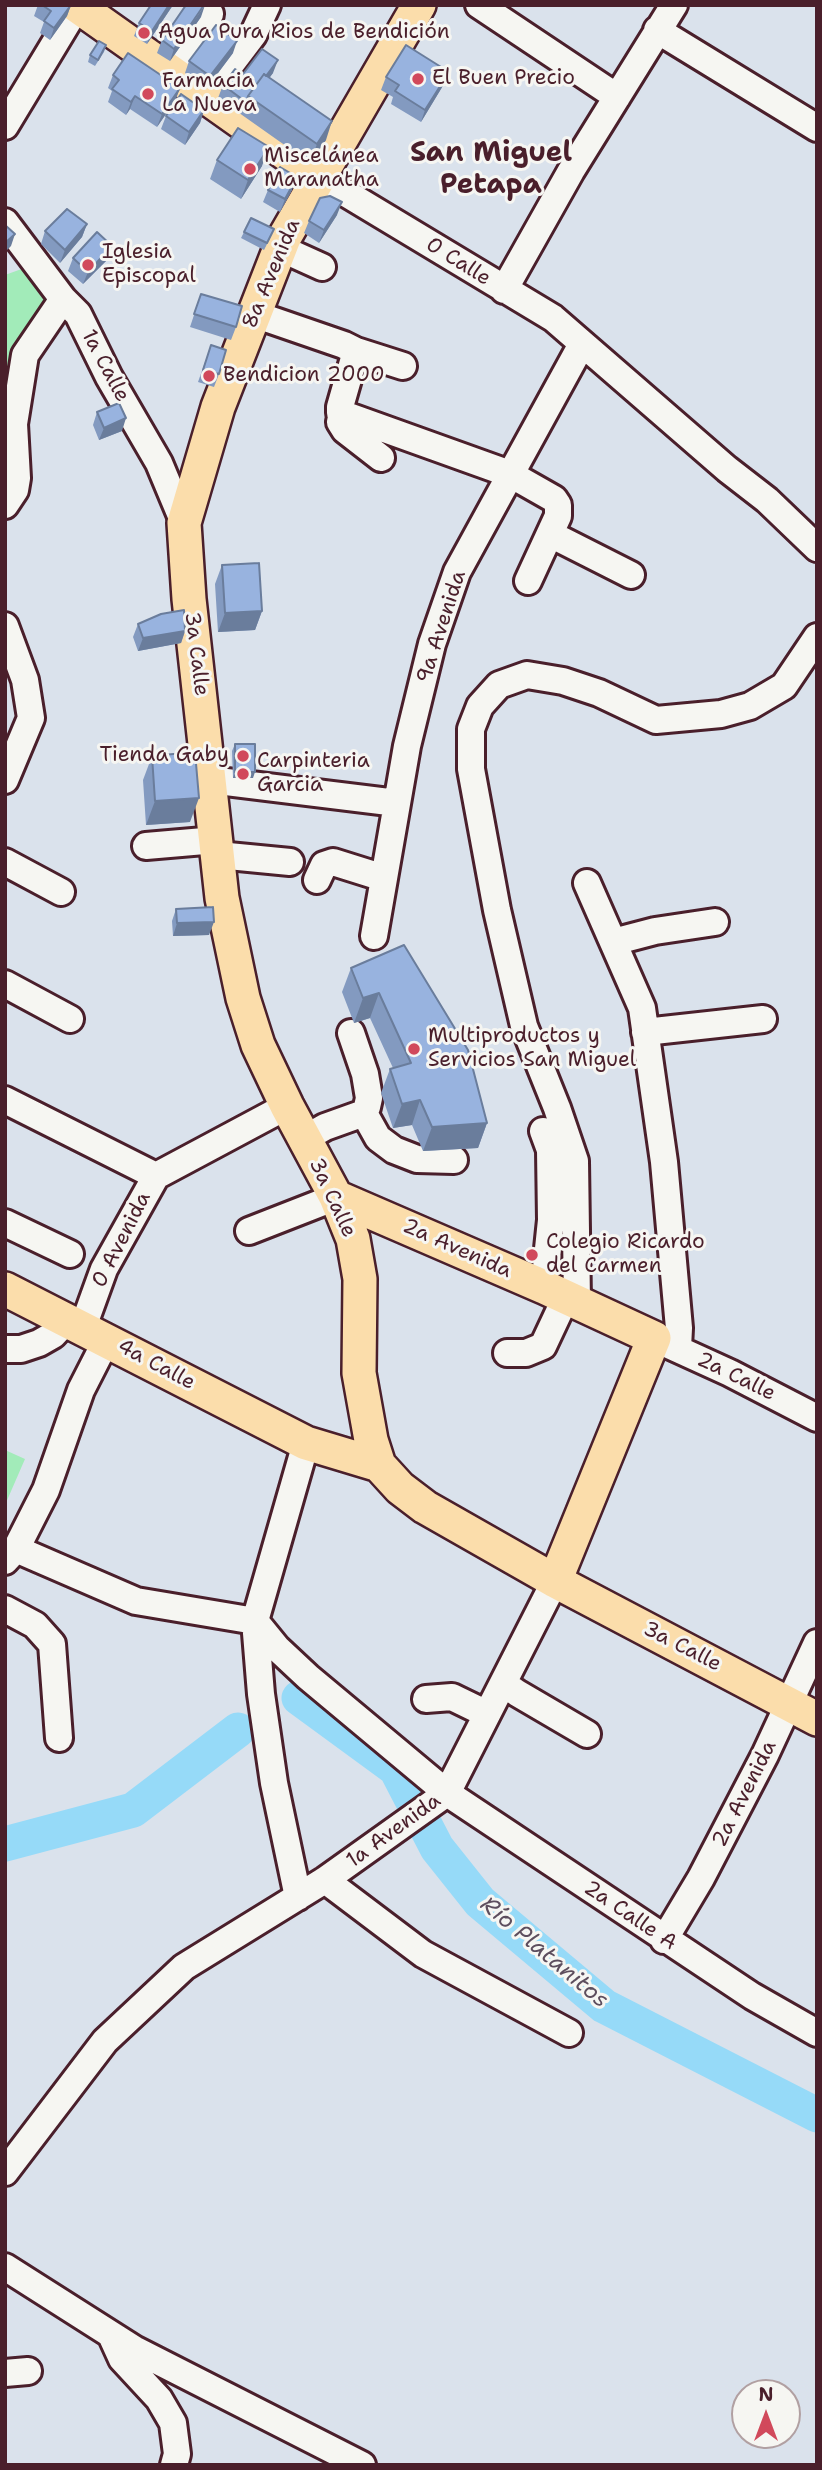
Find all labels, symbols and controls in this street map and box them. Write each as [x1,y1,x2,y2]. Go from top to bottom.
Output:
place label: Agua Pura Rios de Bendición [158,20,450,46]
marker: Agua Pura Rios de Bendición [136,25,152,41]
place label: El Buen Precio [432,66,575,92]
place label: Farmacia La Nueva [162,69,257,119]
marker: El Buen Precio [410,71,426,87]
marker: Farmacia La Nueva [140,86,156,102]
district label: San Miguel Petapa [410,137,572,203]
place label: Miscelánea Maranatha [264,144,379,194]
marker: Miscelánea Maranatha [242,161,258,177]
street label: 8a Avenida [238,215,306,333]
street label: 0 Calle [421,232,495,292]
place label: Iglesia Episcopal [102,240,196,290]
marker: Iglesia Episcopal [80,257,96,273]
street label: 1a Calle [76,326,134,406]
place label: Bendicion 2000 [223,363,385,389]
marker: Bendicion 2000 [201,368,217,384]
street label: 9a Avenida [412,568,472,686]
street label: 3a Calle [178,611,214,697]
place label: Tienda Gaby [99,743,229,769]
marker: Tienda Gaby [235,748,251,764]
place label: Carpinteria Garcia [257,749,370,799]
marker: Carpinteria Garcia [235,766,251,782]
place label: Multiproductos y Servicios San Miguel [428,1024,636,1074]
marker: Multiproductos y Servicios San Miguel [406,1041,422,1057]
street label: 3a Calle [303,1154,361,1242]
street label: 0 Avenida [87,1188,157,1292]
street label: 2a Avenida [399,1214,515,1284]
place label: Colegio Ricardo del Carmen [546,1230,705,1280]
marker: Colegio Ricardo del Carmen [524,1247,540,1263]
street label: 4a Calle [113,1334,199,1396]
street label: 2a Calle [693,1347,779,1407]
street label: 3a Calle [639,1617,725,1677]
street label: 2a Avenida [707,1736,783,1852]
street label: 1a Avenida [342,1788,446,1874]
street label: 2a Calle A [579,1876,681,1956]
water label: Río Platanitos [474,1891,614,2015]
north arrow [731,2379,801,2449]
text: N [758,2382,774,2407]

